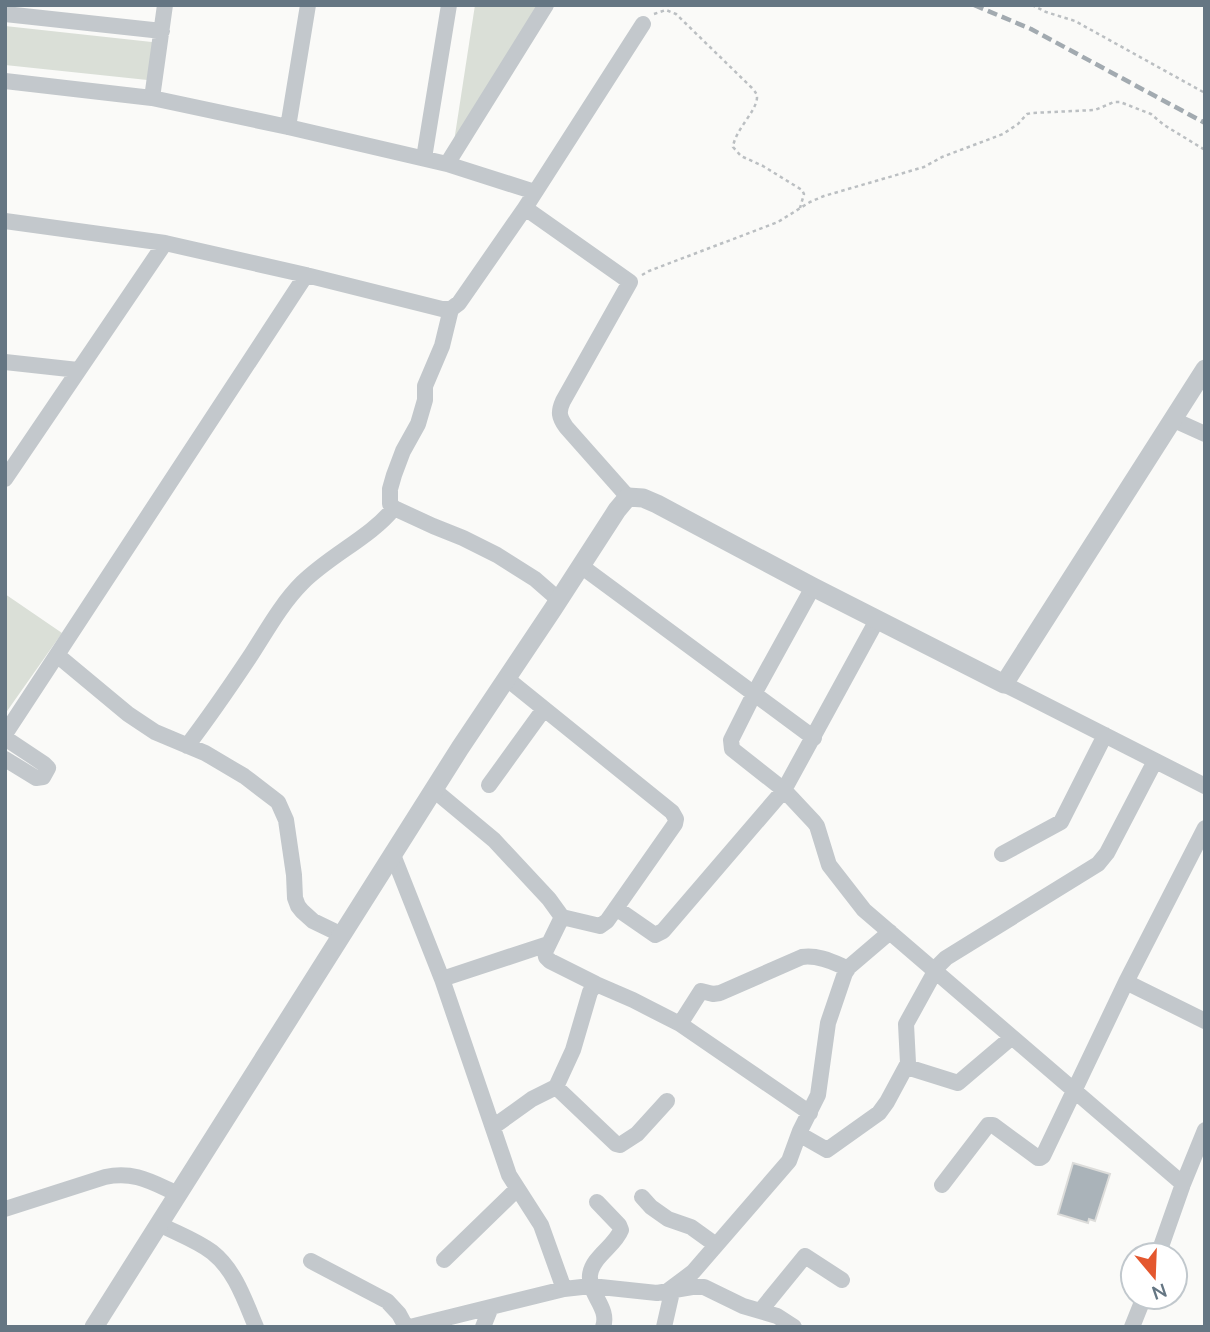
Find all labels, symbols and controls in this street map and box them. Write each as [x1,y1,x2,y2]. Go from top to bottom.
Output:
north arrow [1119,1241,1189,1311]
text: N [1149,1278,1170,1306]

